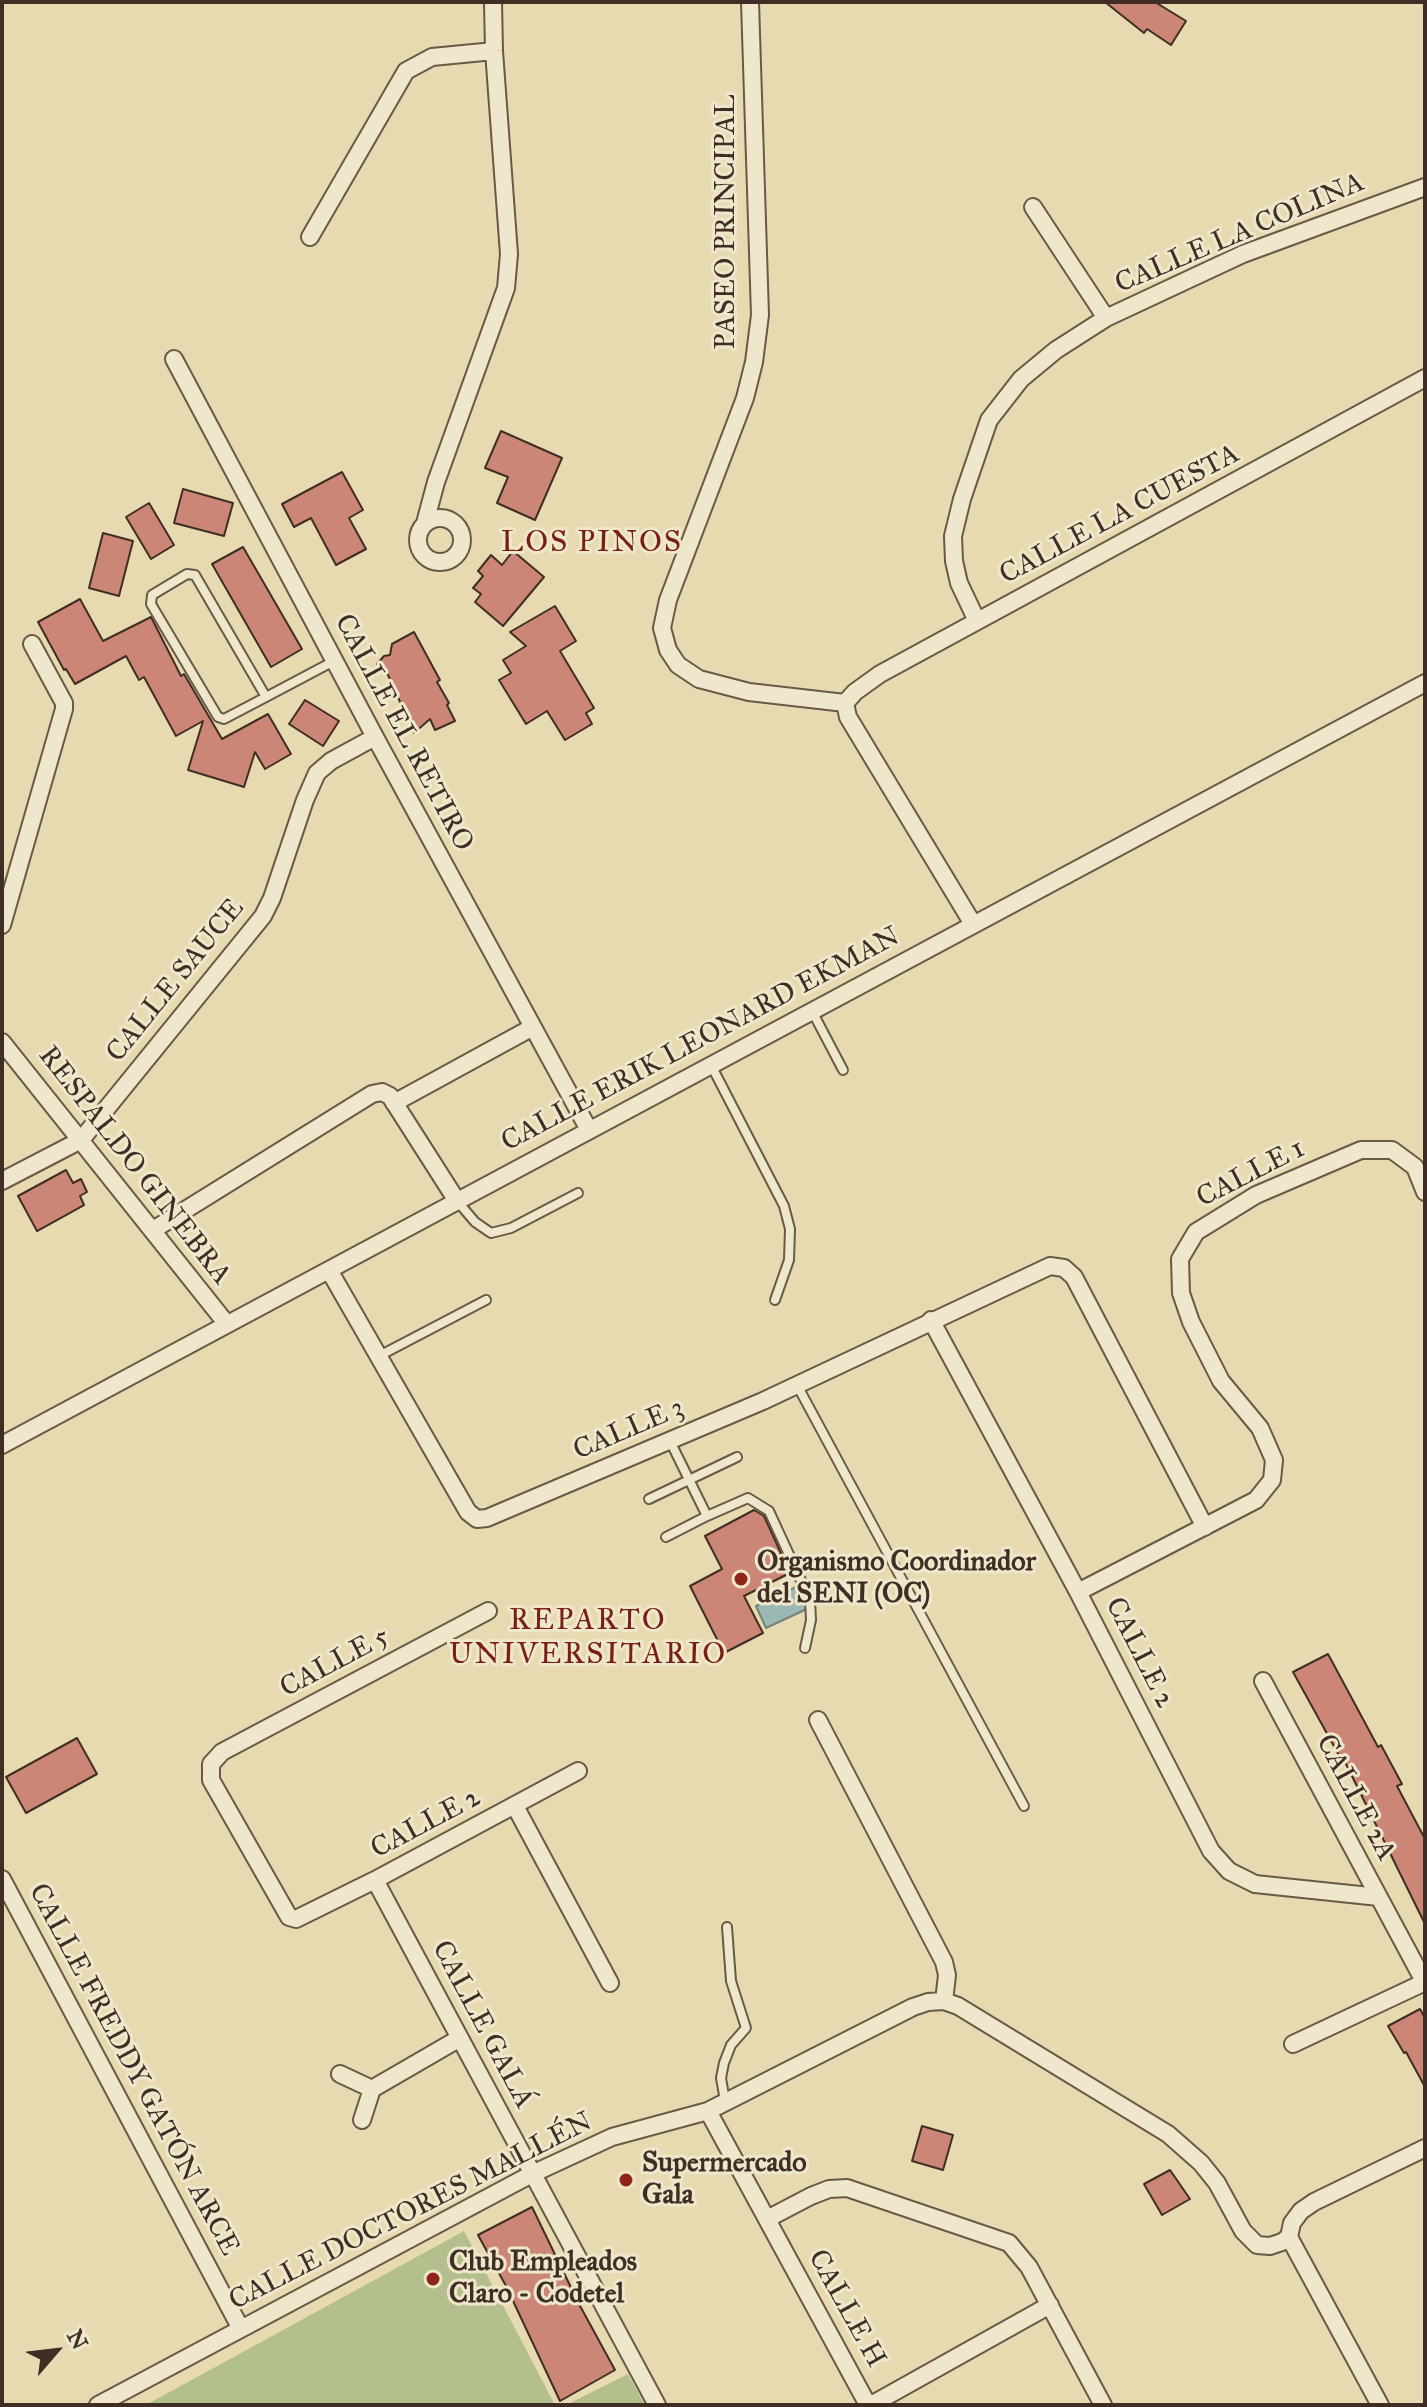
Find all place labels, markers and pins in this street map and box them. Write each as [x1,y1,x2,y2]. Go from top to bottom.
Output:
place label: Organismo Coordinador del SENI (OC) [757,1546,1036,1612]
marker: Organismo Coordinador del SENI (OC) [732,1570,750,1588]
place label: Supermercado Gala [642,2147,807,2213]
marker: Supermercado Gala [617,2171,635,2189]
place label: Club Empleados Claro - Codetel [449,2246,637,2312]
marker: Club Empleados Claro - Codetel [424,2270,442,2288]

